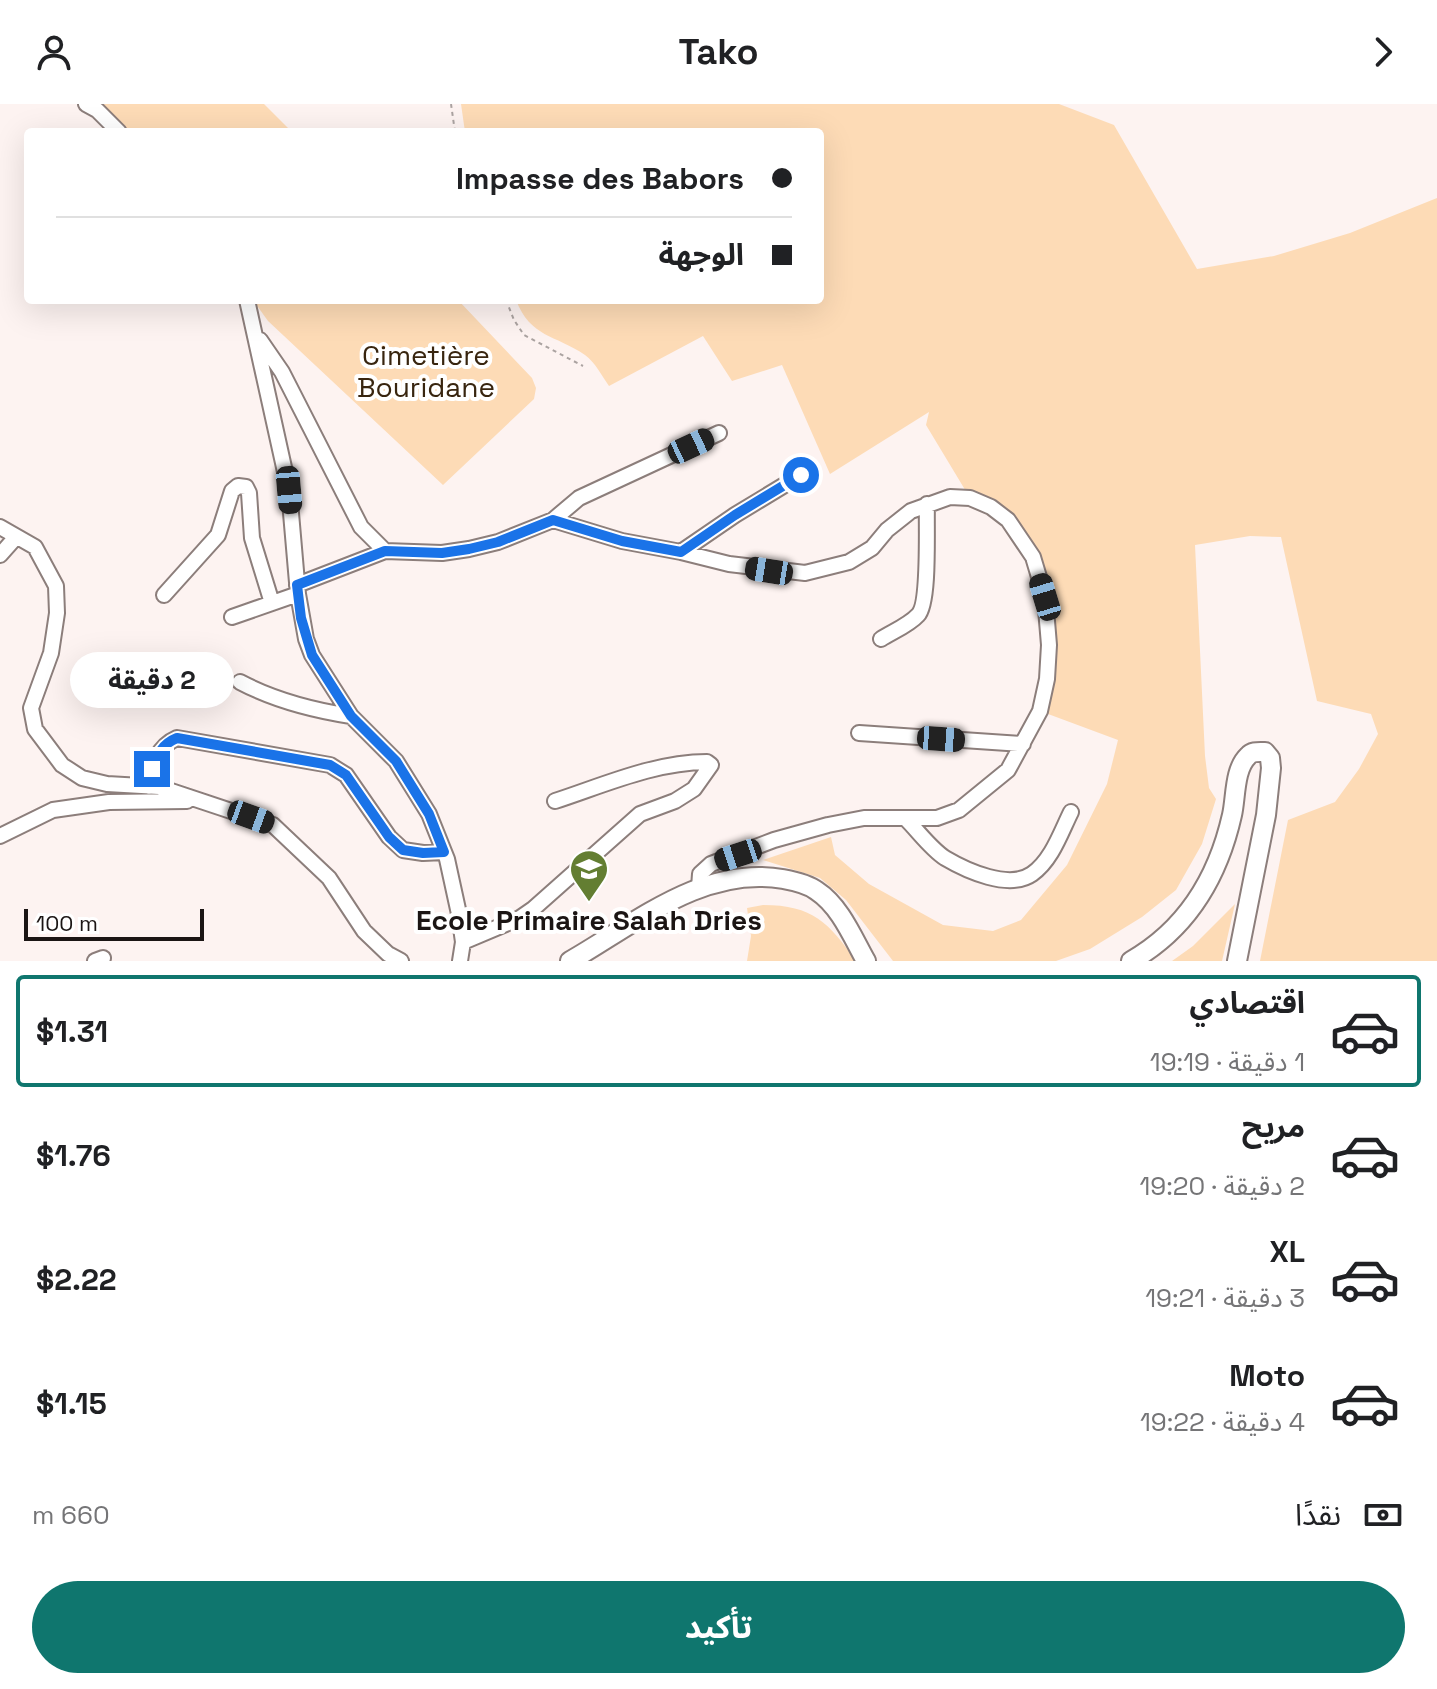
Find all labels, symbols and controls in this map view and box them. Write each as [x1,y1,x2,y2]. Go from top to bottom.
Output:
text: Tako [678,29,759,75]
icon: person [32,30,76,74]
icon: forward [1361,30,1405,74]
text: Impasse des Babors [456,159,744,198]
text: الوجهة [659,235,744,274]
park label: Cimetière Bouridane [357,337,495,405]
car [664,425,718,467]
route start [783,457,819,493]
car [275,465,303,515]
car [743,555,795,587]
car [1027,571,1063,623]
callout: 2 دقيقة [70,653,234,709]
text: 2 دقيقة [108,663,196,697]
car [916,725,966,753]
route end [134,751,170,787]
car [224,798,278,836]
car [711,836,765,874]
school or university icon: Ecole Primaire Salah Dries [568,848,610,903]
place label: Ecole Primaire Salah Dries [416,902,762,938]
scale bar [24,905,204,941]
text: 100 m [36,909,98,937]
text: اقتصادي [1190,983,1305,1022]
icon: car [1329,995,1401,1067]
text: $1.31 [36,1012,108,1051]
text: 1 دقيقة · 19:19 [1150,1045,1305,1079]
text: مريح [1242,1107,1305,1146]
icon: car [1329,1119,1401,1191]
text: $1.76 [36,1136,111,1175]
text: 2 دقيقة · 19:20 [1139,1169,1305,1203]
text: XL [1269,1232,1305,1271]
icon: car [1329,1243,1401,1315]
text: $2.22 [36,1260,117,1299]
text: 3 دقيقة · 19:21 [1145,1281,1305,1315]
text: Moto [1229,1356,1305,1395]
icon: car [1329,1367,1401,1439]
text: $1.15 [36,1384,107,1423]
text: 4 دقيقة · 19:22 [1140,1405,1305,1439]
icon: cash [1361,1493,1405,1537]
text: نقدًا [1295,1495,1341,1534]
text: 660 m [32,1498,110,1532]
button: تأكيد [32,1581,1405,1673]

